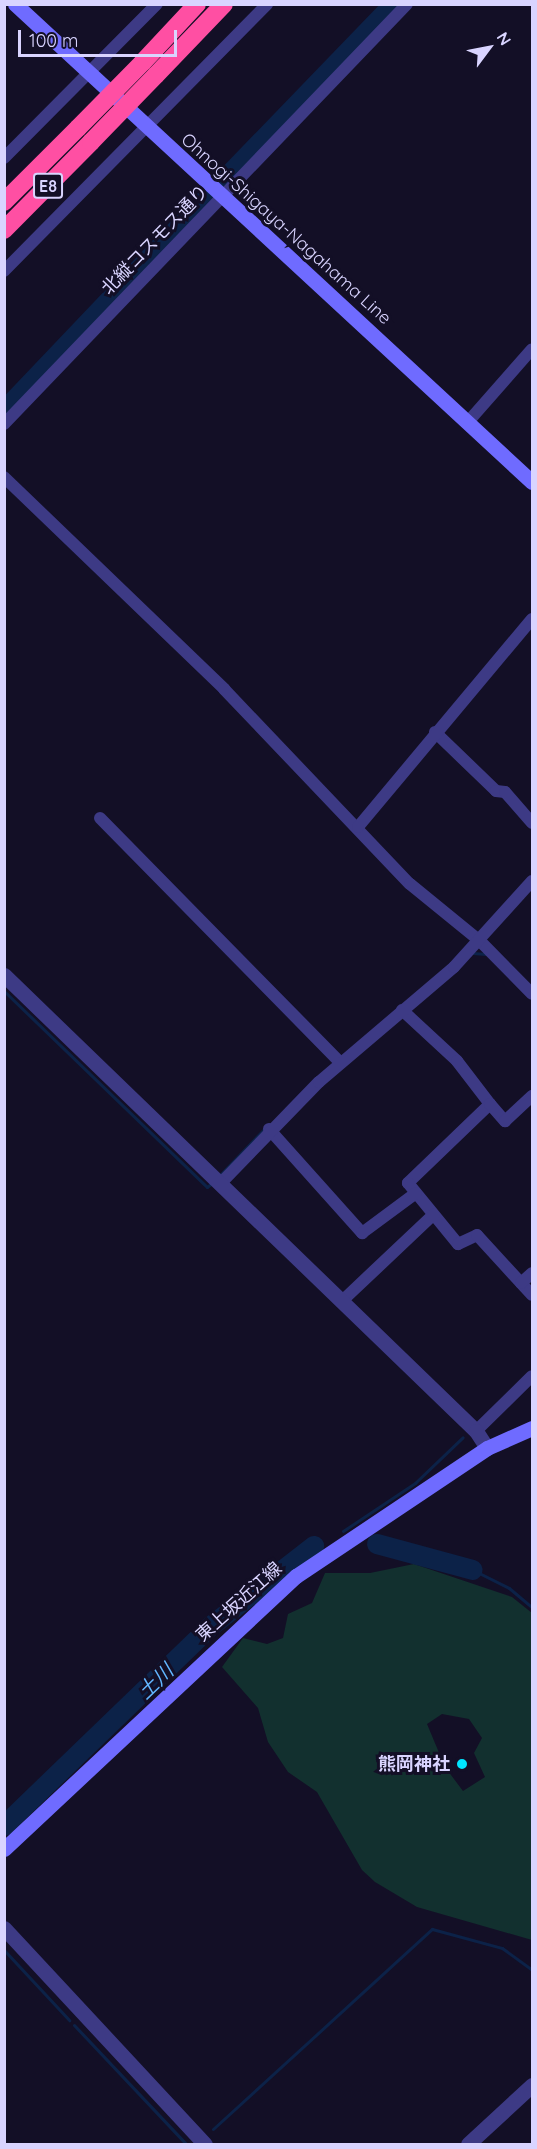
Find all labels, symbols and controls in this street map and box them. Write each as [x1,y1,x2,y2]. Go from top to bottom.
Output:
scale bar [21,18,180,56]
north arrow [459,18,519,78]
text: N [493,28,516,49]
text: 100 m [29,29,78,52]
street label: Ohnogi-Shigaya-Nagahama Line [177,129,395,329]
road number: E8 [33,173,63,199]
street label: 北縦コスモス通り [97,181,213,299]
street label: 東上坂近江線 [192,1558,286,1646]
water label: 土川 [132,1658,178,1704]
place label: 熊岡神社 [378,1753,450,1775]
marker: 熊岡神社 [455,1757,469,1771]

